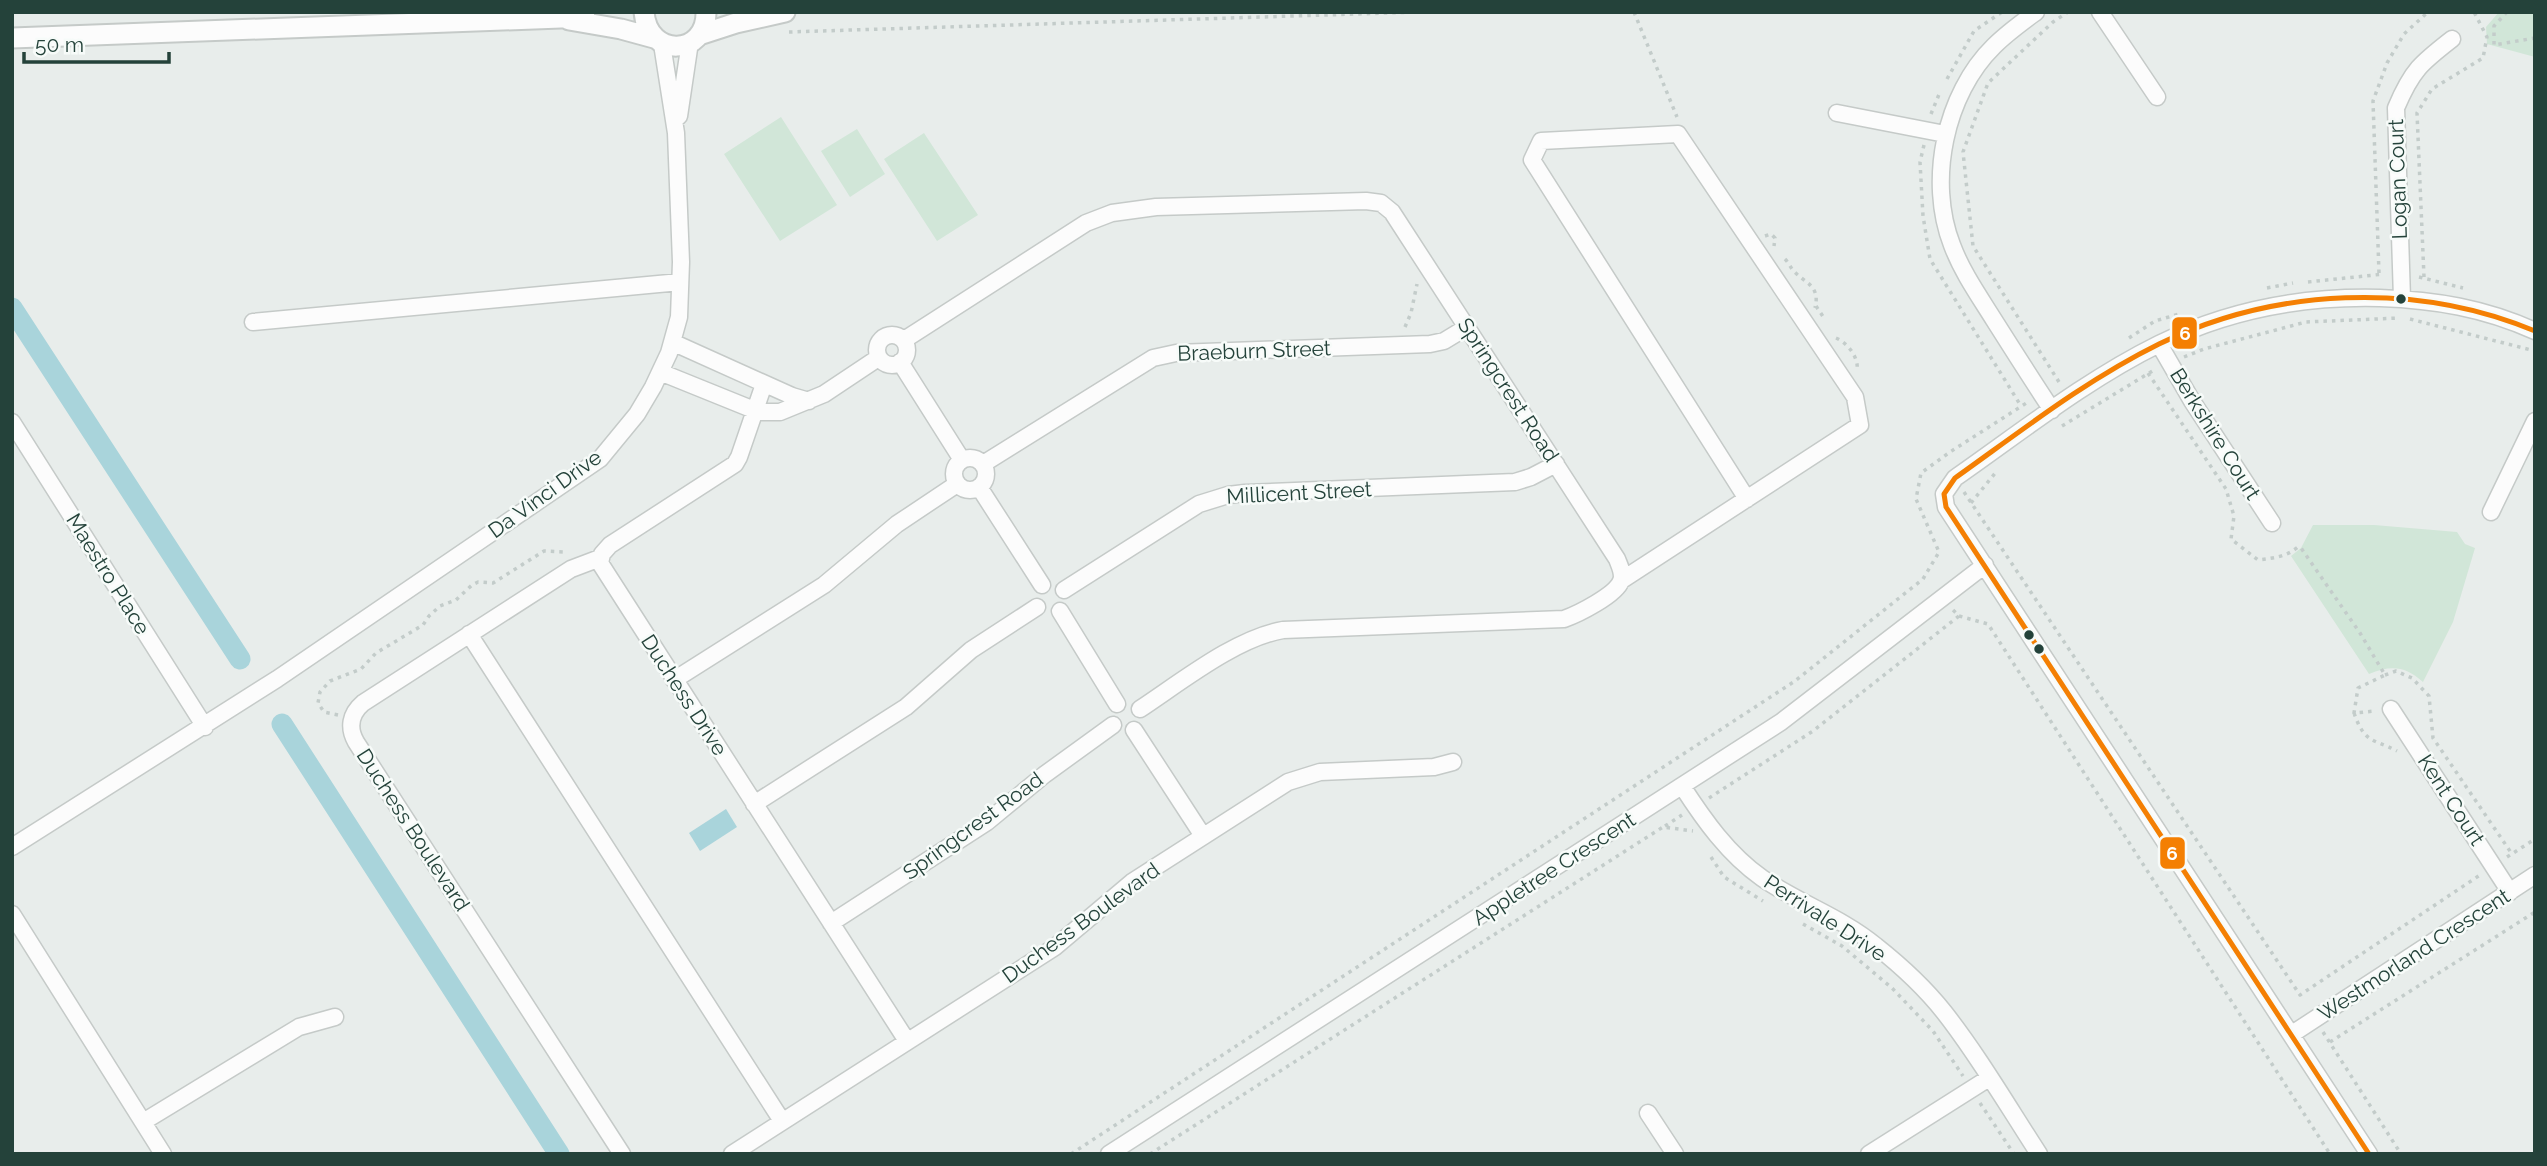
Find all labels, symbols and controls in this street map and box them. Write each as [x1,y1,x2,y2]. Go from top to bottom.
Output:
scale bar [24,21,170,65]
text: 50 m [35,32,84,57]
street label: Logan Court [2383,118,2412,240]
unlabelled marker [2394,292,2408,306]
street label: Springcrest Road [1453,313,1564,466]
line badge: 6 [2171,316,2198,350]
text: 6 [2179,322,2191,344]
street label: Braeburn Street [1177,335,1331,366]
street label: Berkshire Court [2165,363,2266,504]
street label: Da Vinci Drive [483,444,606,543]
street label: Millicent Street [1226,476,1372,509]
street label: Maestro Place [61,509,156,639]
unlabelled marker [2022,628,2036,642]
street label: Duchess Drive [636,629,733,760]
unlabelled marker [2032,642,2046,656]
street label: Duchess Boulevard [352,744,475,916]
street label: Kent Court [2413,750,2490,850]
street label: Springcrest Road [898,766,1047,885]
street label: Appletree Crescent [1468,807,1640,931]
line badge: 6 [2159,836,2186,870]
text: 6 [2166,842,2178,864]
street label: Duchess Boulevard [997,857,1164,988]
street label: Perrivale Drive [1760,869,1891,966]
street label: Westmorland Crescent [2313,883,2514,1026]

